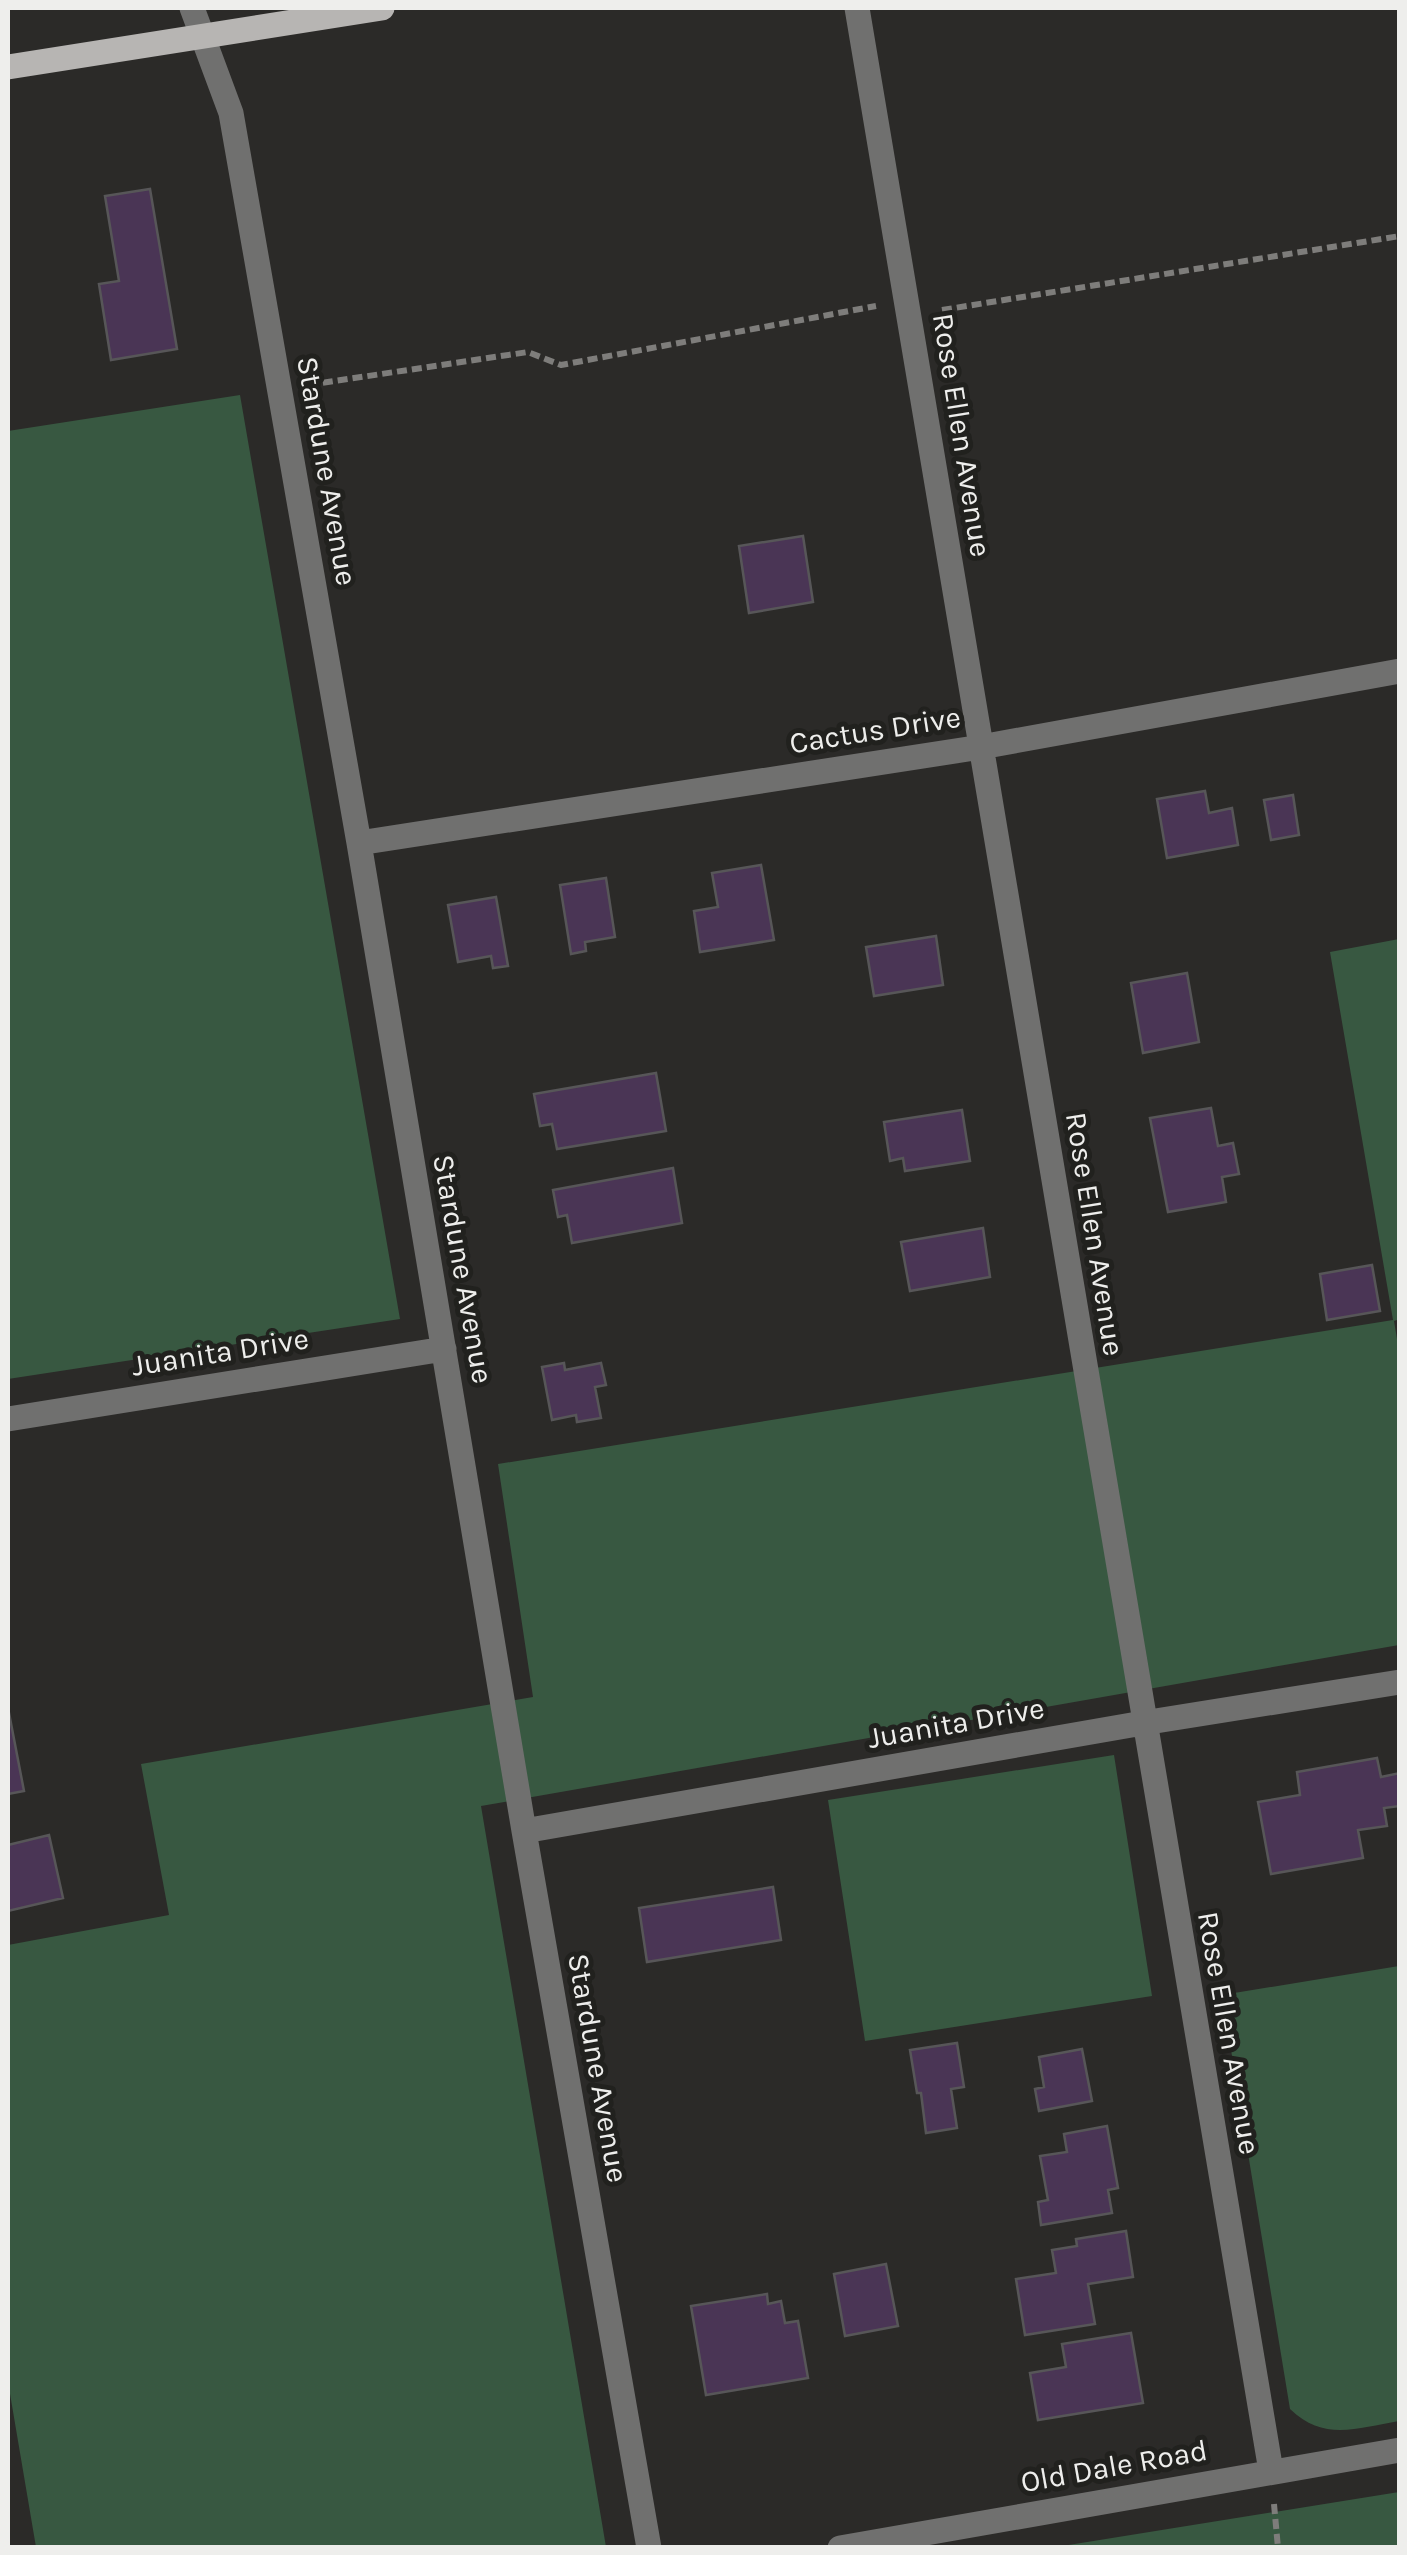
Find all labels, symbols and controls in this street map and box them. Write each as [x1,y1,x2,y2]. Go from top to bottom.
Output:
street label: Rose Ellen Avenue [925,311,999,559]
street label: Stardune Avenue [289,354,365,588]
street label: Cactus Drive [787,699,963,761]
street label: Rose Ellen Avenue [1058,1110,1132,1358]
street label: Stardune Avenue [425,1152,501,1386]
street label: Juanita Drive [129,1320,311,1384]
street label: Juanita Drive [865,1690,1047,1756]
street label: Rose Ellen Avenue [1190,1909,1268,2157]
street label: Stardune Avenue [560,1951,636,2185]
street label: Old Dale Road [1018,2432,1210,2500]

